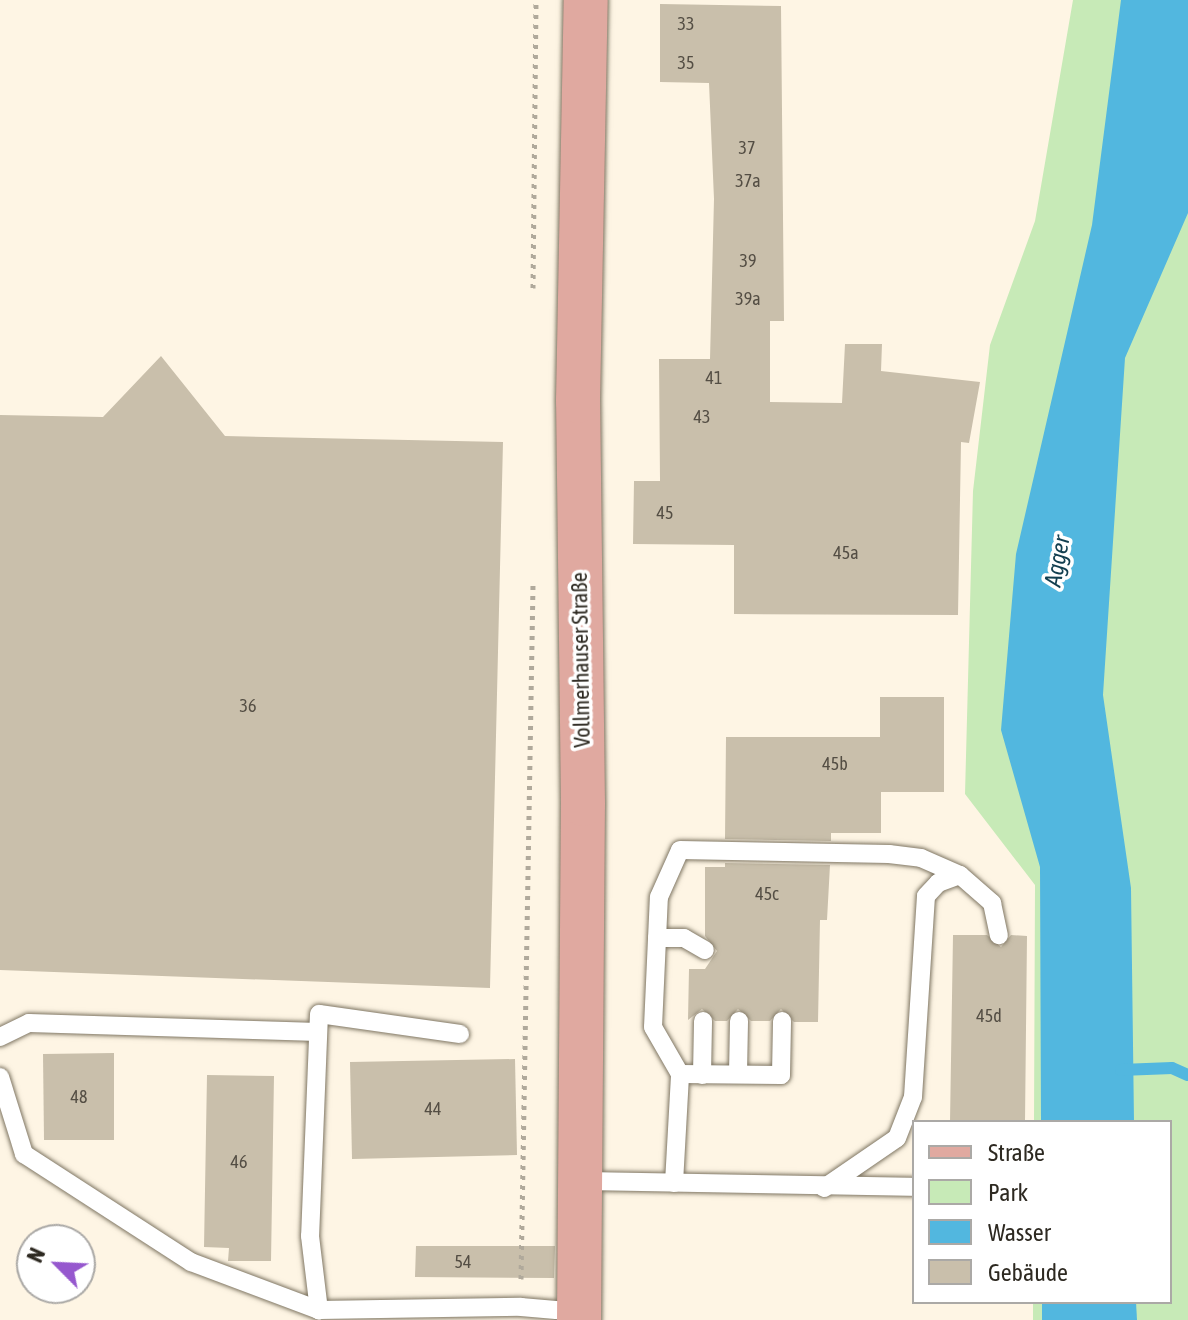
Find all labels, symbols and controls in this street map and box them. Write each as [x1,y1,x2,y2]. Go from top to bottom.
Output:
house number: 33 [678,13,694,35]
house number: 35 [678,52,694,74]
house number: 37 [739,137,755,159]
house number: 37a [735,170,761,192]
house number: 39 [740,250,756,272]
house number: 39a [735,288,761,310]
house number: 41 [706,367,722,389]
house number: 43 [694,406,710,428]
house number: 45 [657,502,673,524]
water label: Agger [1038,533,1076,589]
house number: 45a [833,542,859,564]
street label: Vollmerhauser Straße [566,572,596,748]
house number: 36 [240,695,256,717]
house number: 45b [822,753,848,775]
house number: 45c [755,883,779,905]
house number: 45d [976,1005,1002,1027]
house number: 48 [71,1086,87,1108]
house number: 44 [425,1098,441,1120]
legend [912,1120,1172,1304]
text: Straße [988,1139,1045,1166]
house number: 46 [231,1151,247,1173]
text: Park [988,1179,1028,1206]
text: Wasser [988,1219,1051,1246]
north arrow [16,1224,96,1304]
text: N [21,1244,50,1266]
house number: 54 [455,1251,471,1273]
text: Gebäude [988,1259,1068,1286]

